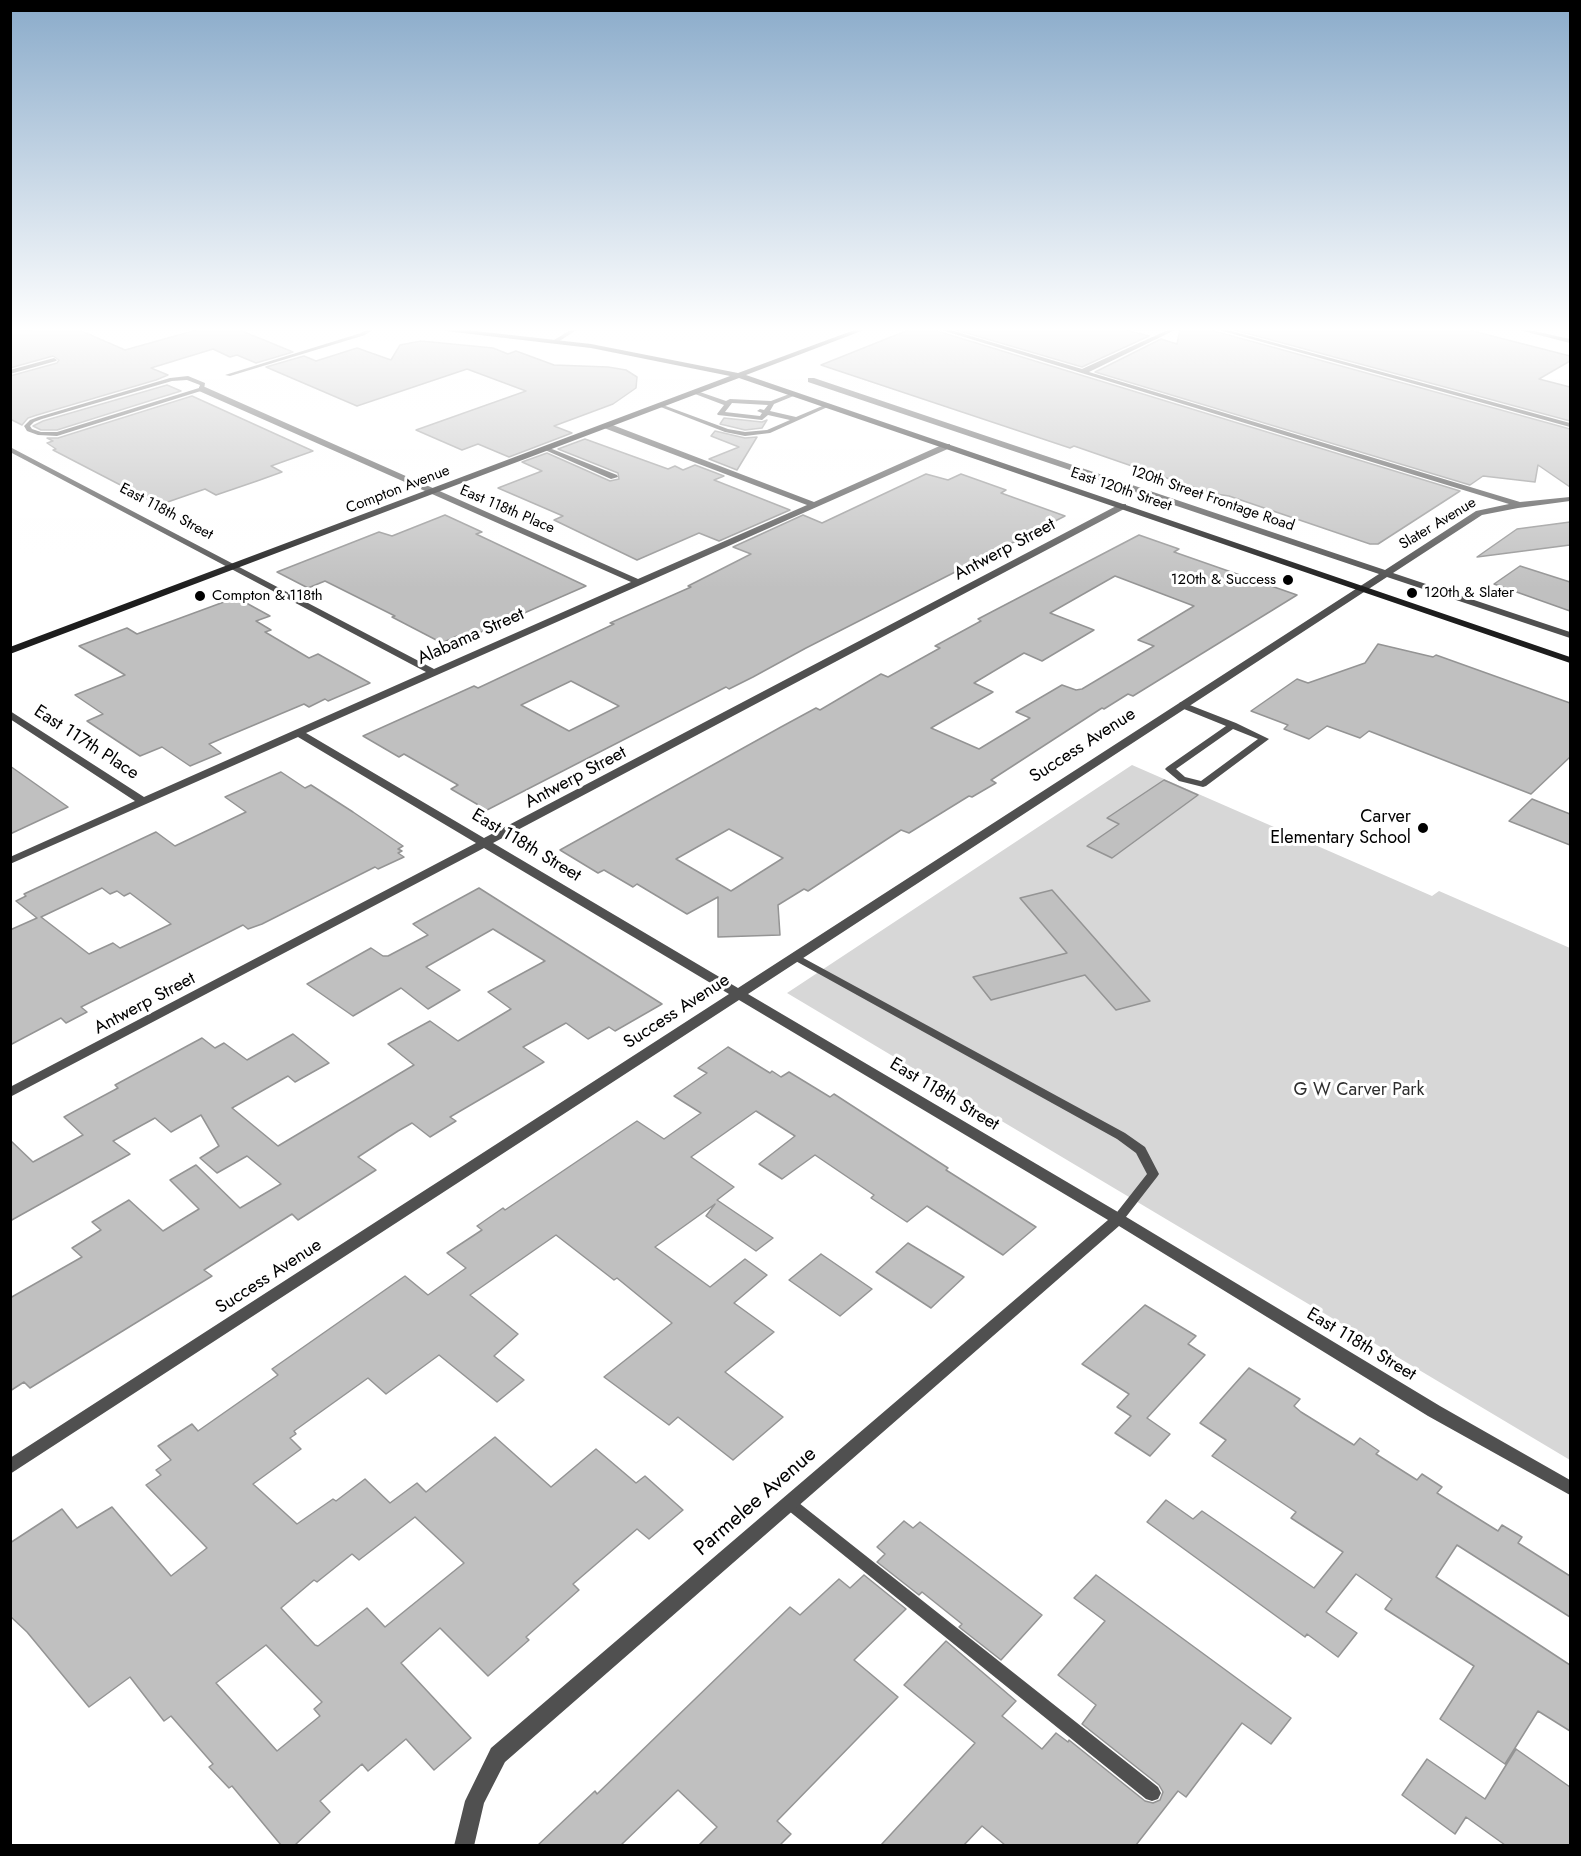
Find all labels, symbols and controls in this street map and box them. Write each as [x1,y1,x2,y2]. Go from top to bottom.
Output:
street label: Compton Avenue [344,462,452,518]
street label: 120th Street Frontage Road [1127,462,1297,536]
street label: East 120th Street [1068,464,1174,516]
street label: East 118th Street [116,480,216,544]
street label: East 118th Place [457,482,557,538]
street label: Slater Avenue [1396,494,1480,554]
street label: Antwerp Street [951,514,1059,586]
place label: 120th & Success [1171,571,1276,589]
marker: 120th & Success [1281,573,1295,587]
place label: 120th & Slater [1424,584,1514,602]
marker: 120th & Slater [1405,586,1419,600]
place label: Compton & 118th [212,587,323,605]
marker: Compton & 118th [193,589,207,603]
street label: Alabama Street [414,604,528,670]
street label: East 117th Place [29,701,143,785]
street label: Success Avenue [1026,704,1140,788]
street label: Antwerp Street [522,742,630,814]
street label: East 118th Street [467,805,585,887]
place label: Carver Elementary School [1270,807,1411,850]
marker: Carver Elementary School [1416,821,1430,835]
street label: Antwerp Street [91,968,199,1040]
street label: Success Avenue [620,970,734,1054]
street label: East 118th Street [885,1054,1003,1136]
park label: G W Carver Park [1294,1080,1424,1102]
street label: Success Avenue [212,1235,326,1319]
street label: East 118th Street [1302,1304,1420,1386]
street label: Parmelee Avenue [690,1442,822,1562]

